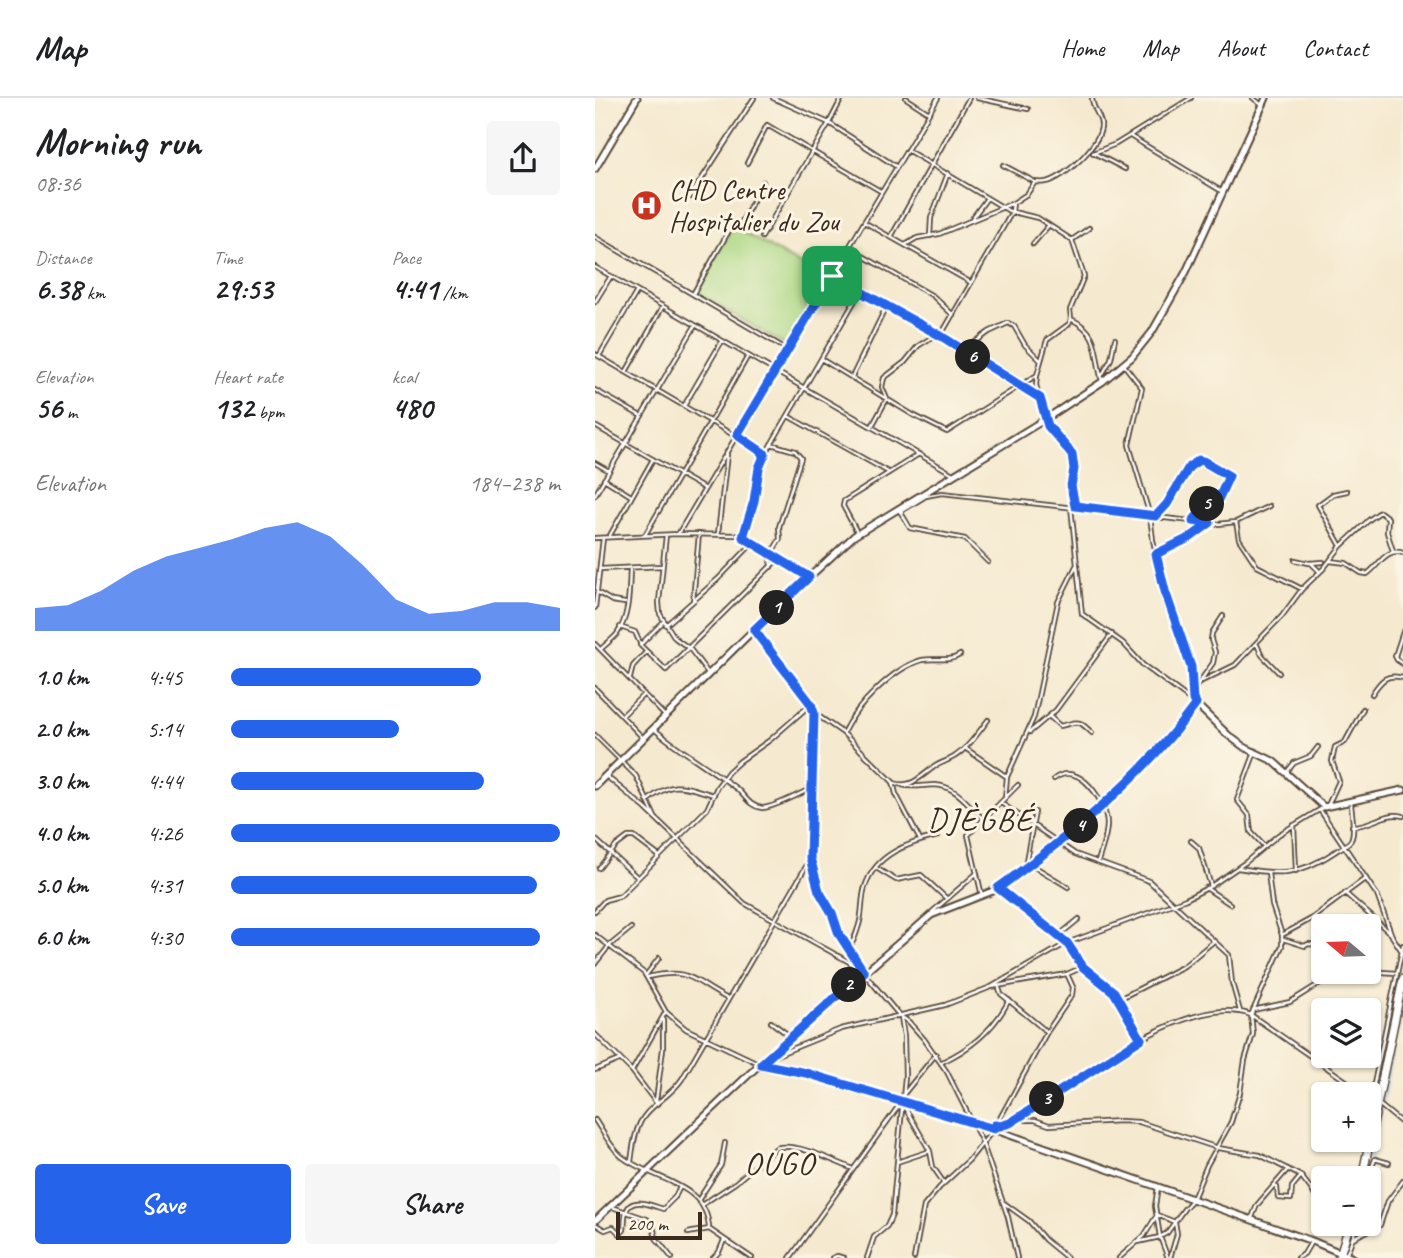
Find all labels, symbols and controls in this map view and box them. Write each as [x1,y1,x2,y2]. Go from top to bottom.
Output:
text: Map [35,27,86,69]
text: Home [1061,33,1104,63]
text: Map [1142,33,1179,63]
text: About [1217,33,1265,63]
text: Contact [1303,33,1368,63]
text: Morning run [35,119,201,166]
button: share [486,121,560,195]
text: 08:36 [35,169,81,198]
place label: CHD Centre Hospitalier du Zou [669,172,840,239]
hospital icon: CHD Centre Hospitalier du Zou [629,188,663,222]
text: Distance [35,246,92,270]
text: Time [213,246,242,270]
text: Pace [392,246,421,270]
pin [802,246,862,306]
icon: arrive [813,257,851,295]
text: 6.38 [35,270,82,308]
text: 29:53 [213,270,272,308]
text: 4:41 [392,270,438,308]
text: km [82,281,105,305]
text: /km [438,281,468,305]
pin: 6 [955,340,991,374]
text: 6 [968,344,977,368]
text: Elevation [35,365,93,389]
text: Heart rate [213,365,283,389]
text: kcal [392,365,417,389]
text: 56 [35,389,62,427]
text: 132 [213,389,254,427]
text: 480 [392,389,432,427]
text: m [62,400,77,424]
text: bpm [254,400,285,424]
text: Elevation [35,469,106,498]
text: 184–238 m [469,469,560,498]
pin: 5 [1189,486,1225,522]
text: 5 [1202,491,1211,515]
pin: 1 [759,590,795,626]
text: 1 [772,595,781,619]
text: 1.0 km [35,663,89,692]
text: 4:45 [147,663,183,692]
text: 2.0 km [35,715,89,744]
text: 5:14 [147,715,183,744]
text: 3.0 km [35,767,89,796]
text: 4:44 [147,767,183,796]
district label: DJÈGBÉ [927,799,1036,840]
pin: 4 [1063,808,1099,844]
text: 4 [1076,813,1085,837]
text: 4.0 km [35,819,89,848]
text: 4:26 [147,819,183,848]
text: 5.0 km [35,871,88,900]
text: 4:31 [147,871,183,900]
north arrow [1311,914,1381,984]
map controls [1311,914,1381,1236]
text: 6.0 km [35,923,89,952]
text: 4:30 [147,923,183,952]
pin: 2 [831,968,867,1002]
text: 2 [844,972,853,996]
button: layers [1311,998,1381,1068]
pin: 3 [1029,1082,1065,1116]
button: + [1311,1082,1381,1152]
text: 3 [1042,1086,1051,1110]
district label: OUGO [745,1143,816,1184]
button: Save [35,1164,291,1244]
button: Share [305,1164,560,1244]
button: − [1311,1166,1381,1236]
scale bar [616,1209,702,1241]
text: 200 m [627,1212,668,1236]

